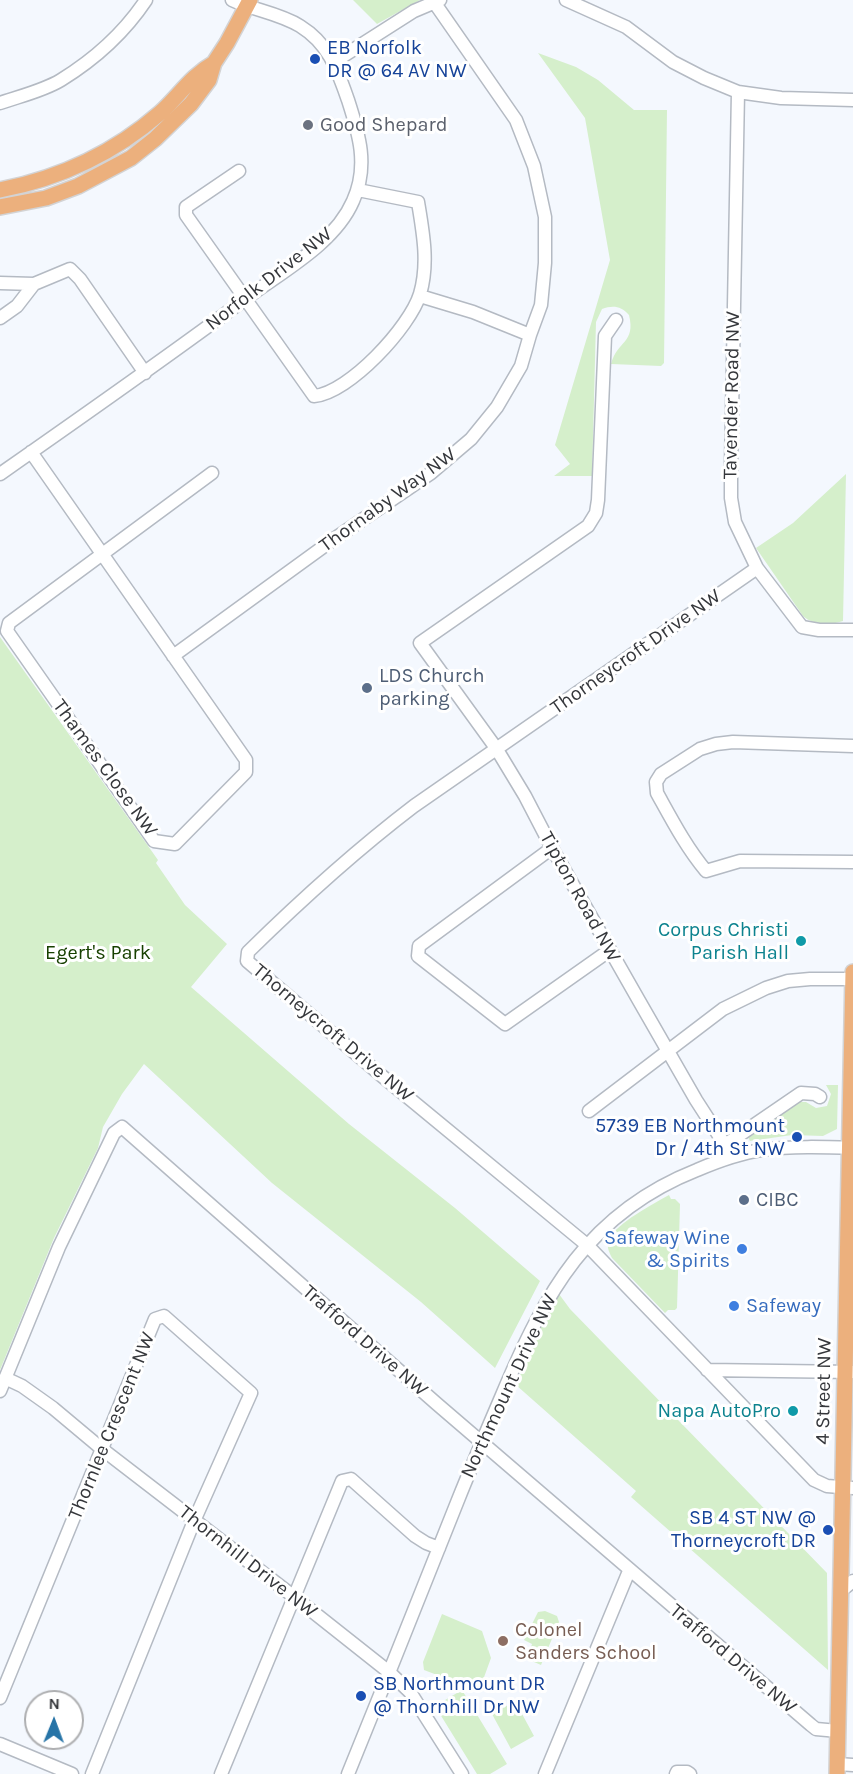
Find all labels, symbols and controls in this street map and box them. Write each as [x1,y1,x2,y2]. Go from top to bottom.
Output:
place label: EB Norfolk DR @ 64 AV NW [327,36,467,83]
marker: EB Norfolk DR @ 64 AV NW [308,52,322,66]
place label: Good Shepard [320,113,448,137]
marker: Good Shepard [301,118,315,132]
street label: Norfolk Drive NW [201,222,337,336]
street label: Tavender Road NW [719,311,745,479]
street label: Thornaby Way NW [315,442,461,558]
street label: Thorneycroft Drive NW [546,584,726,720]
place label: LDS Church parking [379,664,484,711]
marker: LDS Church parking [360,681,374,695]
street label: Thames Close NW [47,695,163,841]
street label: Tipton Road NW [534,828,626,966]
place label: Corpus Christi Parish Hall [658,918,789,965]
marker: Corpus Christi Parish Hall [794,934,808,948]
park label: Egert's Park [45,941,151,965]
street label: Thorneycroft Drive NW [248,959,418,1107]
place label: 5739 EB Northmount Dr / 4th St NW [595,1114,785,1161]
marker: 5739 EB Northmount Dr / 4th St NW [790,1130,804,1144]
place label: CIBC [756,1188,799,1212]
marker: CIBC [737,1193,751,1207]
place label: Safeway Wine & Spirits [604,1226,730,1273]
marker: Safeway Wine & Spirits [735,1242,749,1256]
street label: Trafford Drive NW [297,1280,433,1402]
street label: Northmount Drive NW [456,1290,562,1482]
place label: Safeway [746,1294,821,1318]
marker: Safeway [727,1299,741,1313]
street label: Thornlee Crescent NW [63,1329,161,1523]
street label: 4 Street NW [811,1337,837,1445]
place label: Napa AutoPro [658,1399,781,1423]
marker: Napa AutoPro [786,1404,800,1418]
street label: Thornhill Drive NW [174,1500,322,1624]
place label: SB 4 ST NW @ Thorneycroft DR [671,1506,816,1553]
marker: SB 4 ST NW @ Thorneycroft DR [821,1523,835,1537]
street label: Trafford Drive NW [665,1599,801,1719]
place label: Colonel Sanders School [515,1618,657,1665]
marker: Colonel Sanders School [496,1634,510,1648]
place label: SB Northmount DR @ Thornhill Dr NW [373,1672,545,1719]
marker: SB Northmount DR @ Thornhill Dr NW [354,1689,368,1703]
north arrow [24,1690,84,1750]
text: N [48,1694,60,1713]

